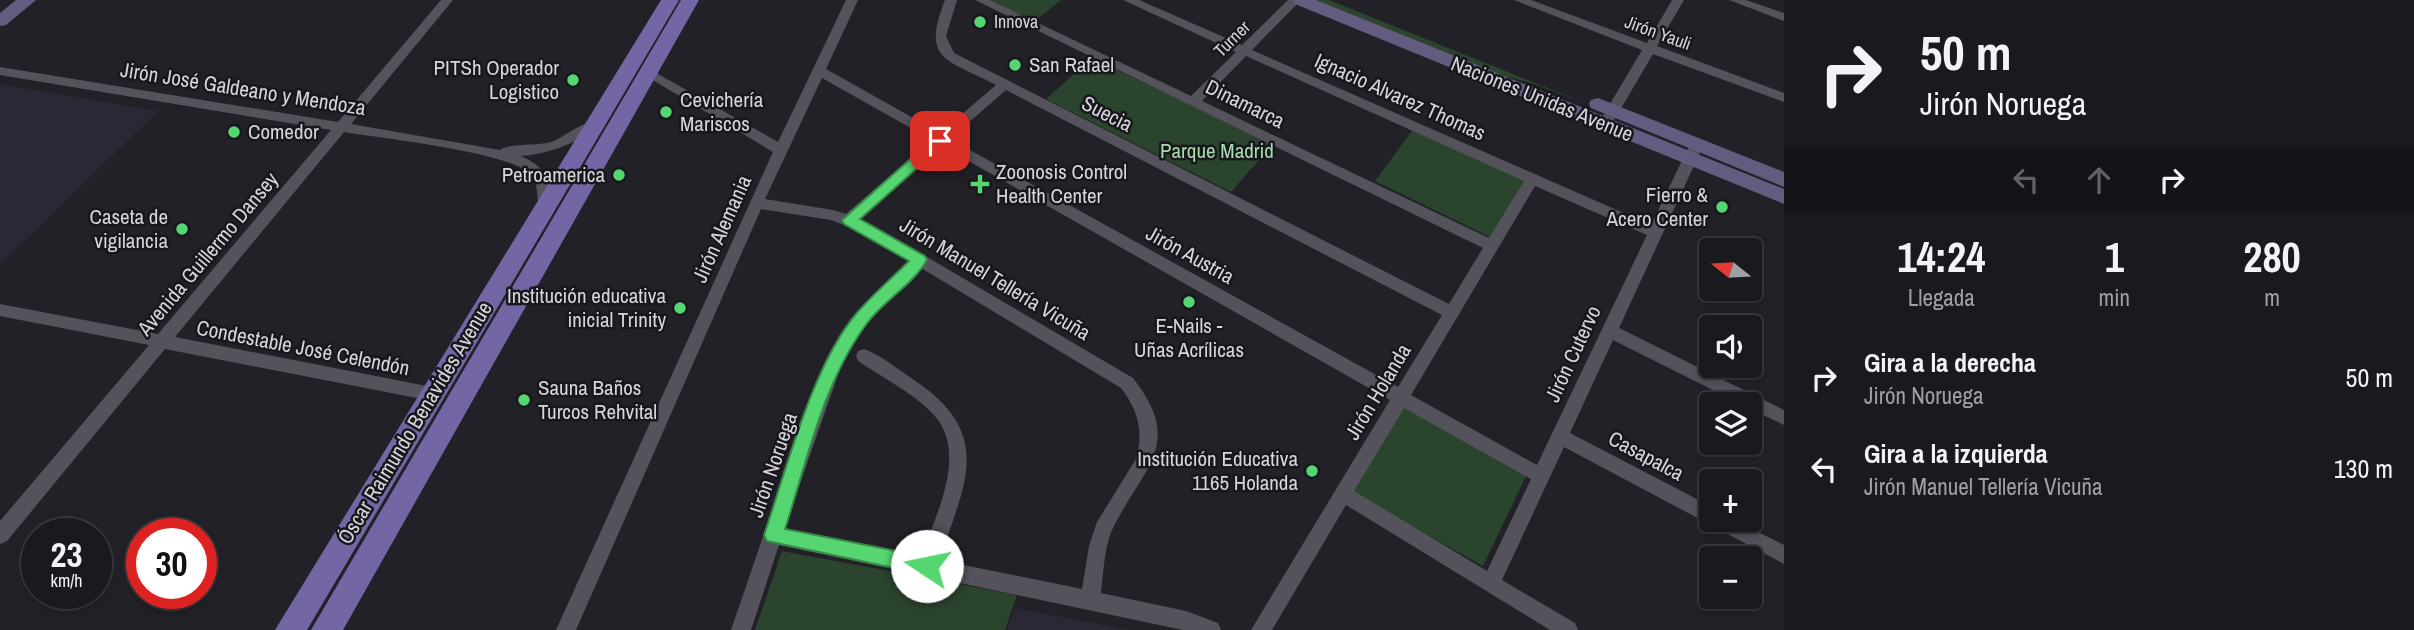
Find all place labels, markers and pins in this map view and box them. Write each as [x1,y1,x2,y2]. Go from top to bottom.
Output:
place label: Innova [994,9,1038,34]
marker: Innova [972,14,988,30]
place label: San Rafael [1029,50,1114,79]
place label: PITSh Operador Logistico [434,53,559,106]
marker: San Rafael [1007,57,1023,73]
marker: PITSh Operador Logistico [565,72,581,88]
place label: Cevichería Mariscos [680,85,764,138]
marker: Cevichería Mariscos [658,104,674,120]
pin [910,111,970,171]
place label: Comedor [248,117,319,146]
marker: Comedor [226,124,242,140]
place label: Zoonosis Control Health Center [996,157,1127,210]
place label: Petroamerica [502,160,605,189]
marker: Petroamerica [611,167,627,183]
marker: Zoonosis Control Health Center [970,174,990,194]
place label: Fierro & Acero Center [1606,180,1709,233]
marker: Fierro & Acero Center [1714,199,1730,215]
place label: Caseta de vigilancia [90,202,168,255]
marker: Caseta de vigilancia [174,221,190,237]
place label: Institución educativa inicial Trinity [507,281,666,334]
marker: E-Nails - Uñas Acrílicas [1181,294,1197,310]
marker: Institución educativa inicial Trinity [672,300,688,316]
place label: E-Nails - Uñas Acrílicas [1134,311,1244,364]
place label: Sauna Baños Turcos Rehvital [538,373,657,426]
marker: Sauna Baños Turcos Rehvital [516,392,532,408]
place label: Institución Educativa 1165 Holanda [1137,444,1298,497]
marker: Institución Educativa 1165 Holanda [1304,463,1320,479]

